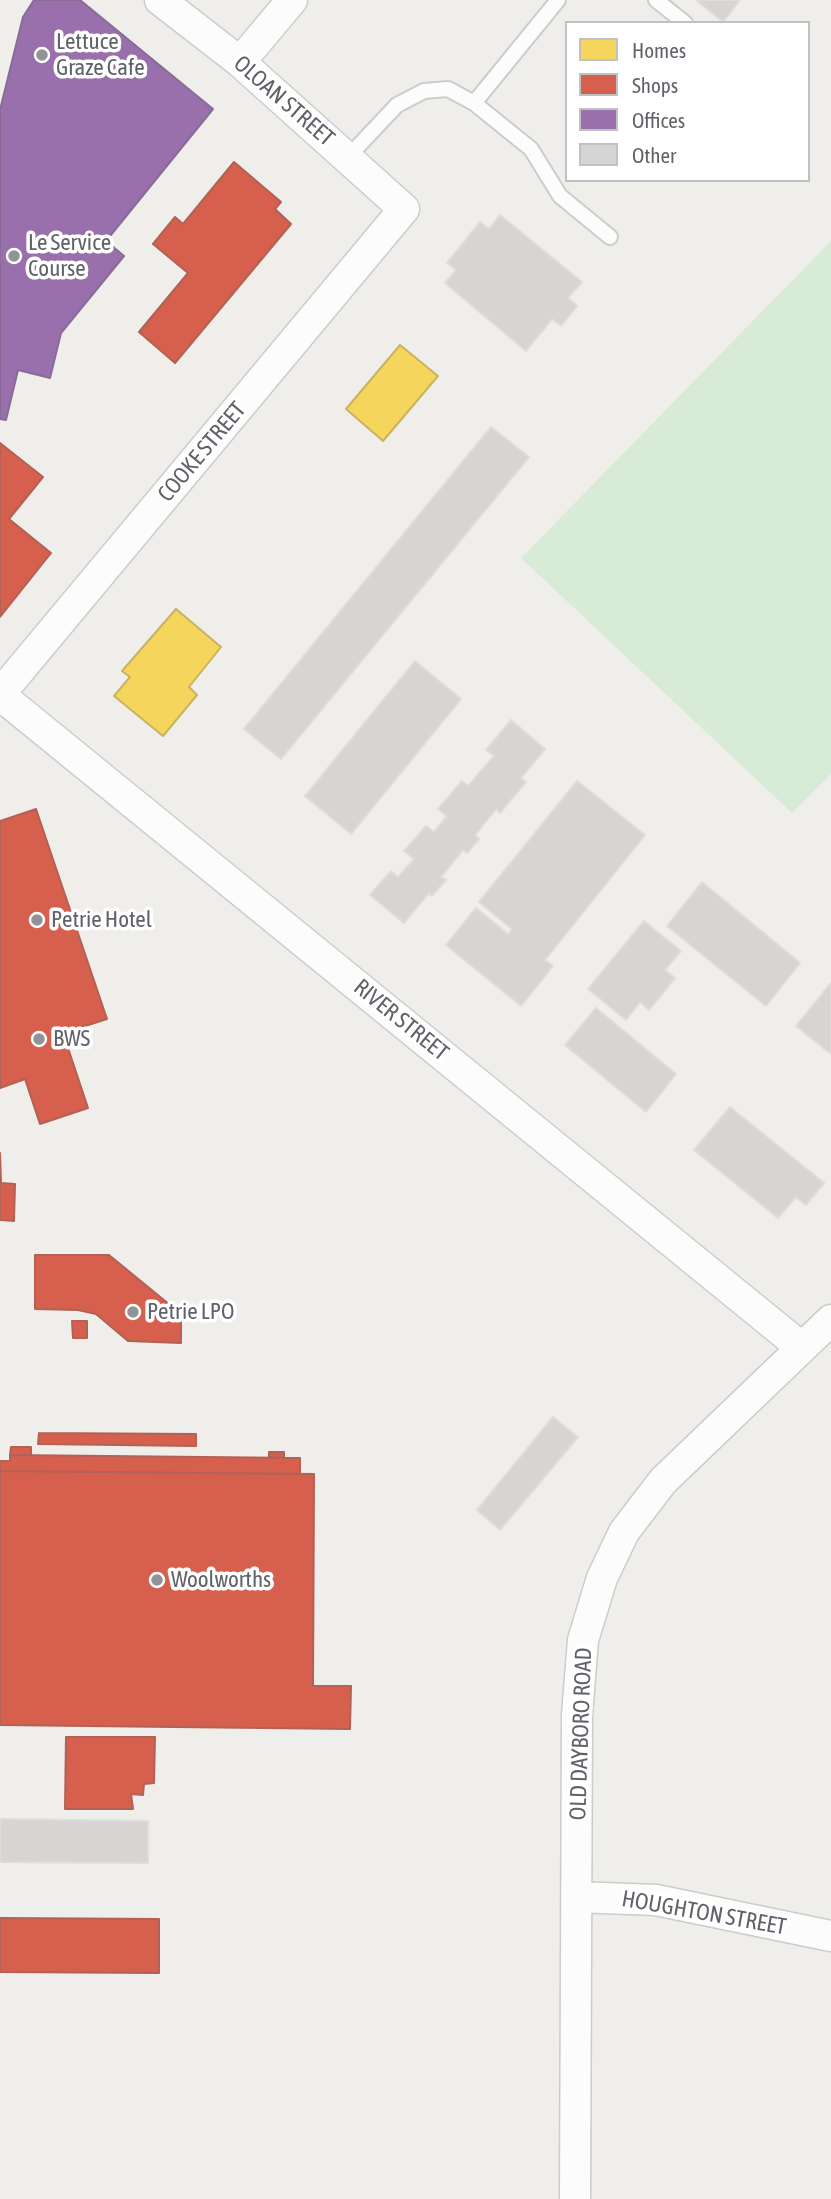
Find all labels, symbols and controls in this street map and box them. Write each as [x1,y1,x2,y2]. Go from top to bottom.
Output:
legend [565,21,810,182]
place label: Lettuce Graze Cafe [56,28,145,82]
text: Homes [632,38,686,62]
marker: Lettuce Graze Cafe [34,47,50,63]
street label: OLOAN STREET [228,50,340,152]
text: Shops [632,73,678,97]
text: Offices [632,108,685,132]
text: Other [632,143,676,167]
place label: Le Service Course [28,229,111,283]
marker: Le Service Course [6,248,22,264]
street label: COOKE STREET [152,396,252,508]
place label: Petrie Hotel [51,906,152,934]
marker: Petrie Hotel [29,912,45,928]
street label: RIVER STREET [348,973,454,1067]
place label: BWS [53,1025,90,1053]
marker: BWS [31,1031,47,1047]
place label: Petrie LPO [147,1298,234,1326]
marker: Petrie LPO [125,1304,141,1320]
place label: Woolworths [171,1566,271,1594]
marker: Woolworths [149,1572,165,1588]
street label: OLD DAYBORO ROAD [564,1647,598,1821]
street label: HOUGHTON STREET [620,1885,788,1941]

